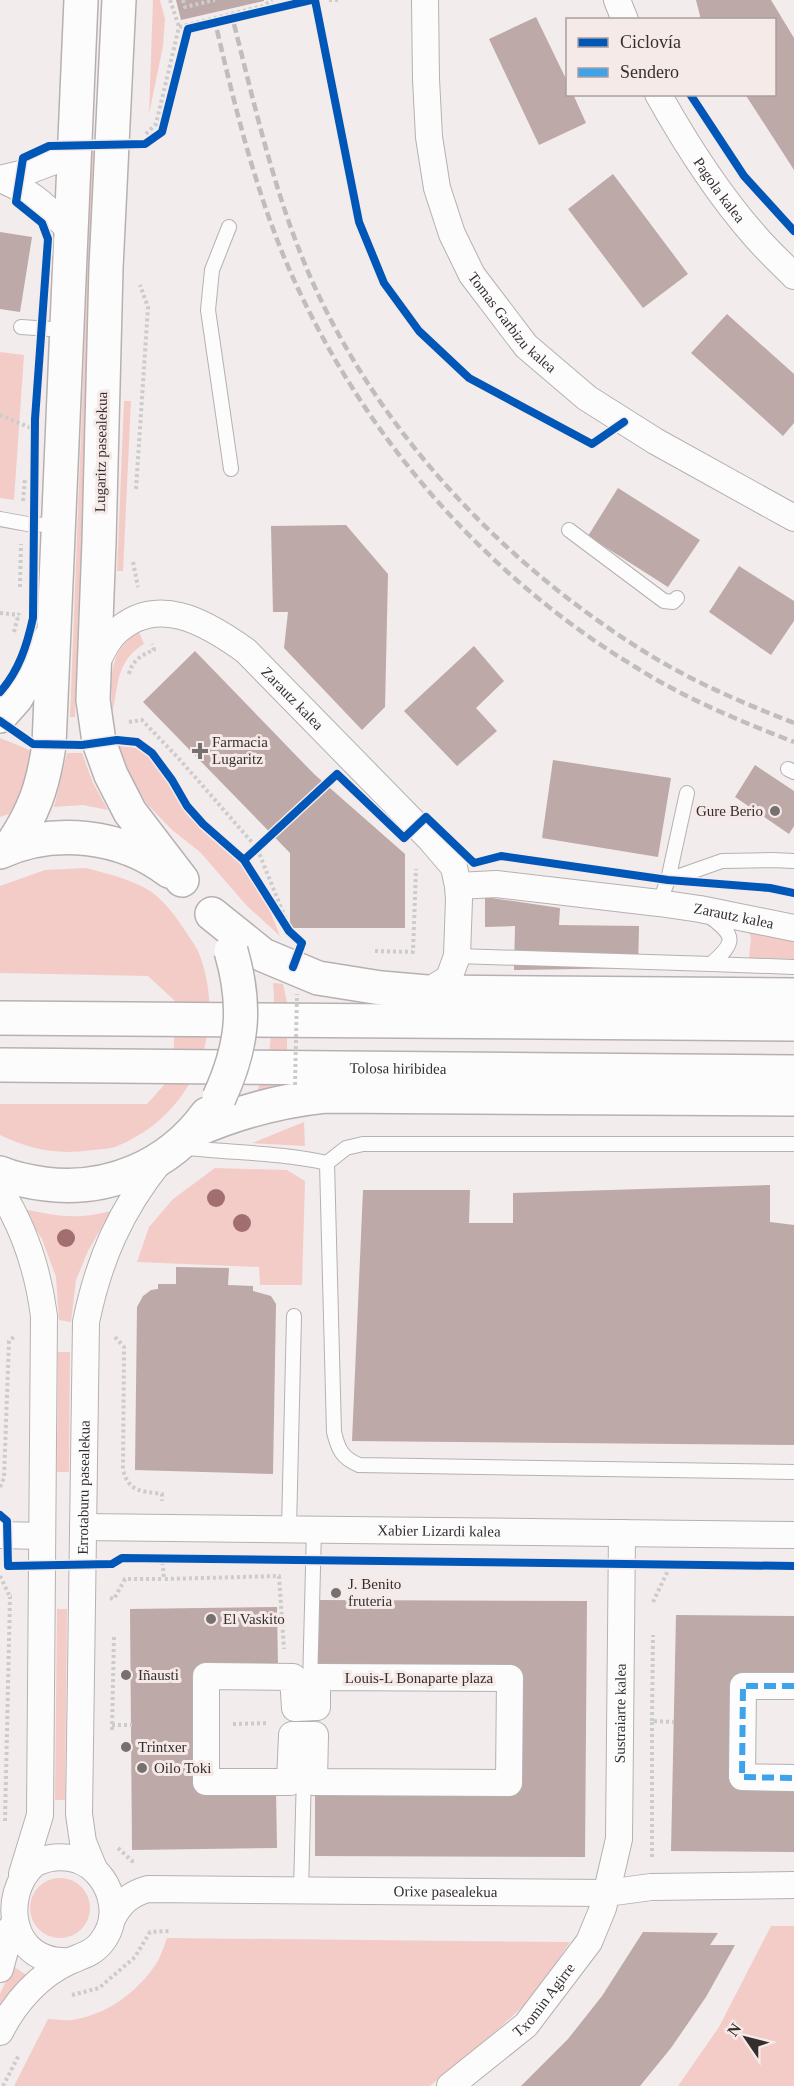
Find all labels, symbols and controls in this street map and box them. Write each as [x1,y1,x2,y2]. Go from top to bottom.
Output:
legend [566,18,776,96]
text: Ciclovía [620,32,681,52]
text: Sendero [620,62,679,82]
street label: Pagola kalea [690,155,748,226]
street label: Tomas Garbizu kalea [465,269,559,376]
street label: Lugaritz pasealekua [92,391,110,512]
street label: Zarautz kalea [258,664,327,733]
place label: Farmacia Lugaritz [212,734,268,767]
marker: Farmacia Lugaritz [193,744,207,758]
place label: Gure Berio [696,803,763,819]
marker: Gure Berio [768,804,782,818]
street label: Zarautz kalea [693,900,775,932]
street label: Tolosa hiribidea [349,1060,447,1077]
street label: Errotaburu pasealekua [75,1420,93,1555]
street label: Xabier Lizardi kalea [377,1522,501,1540]
place label: J. Benito fruteria [348,1576,401,1609]
marker: J. Benito fruteria [329,1586,343,1600]
place label: El Vaskito [223,1611,285,1627]
marker: El Vaskito [204,1612,218,1626]
street label: Sustraiarte kalea [612,1663,629,1763]
place label: Iñausti [138,1667,179,1683]
marker: Iñausti [119,1668,133,1682]
street label: Louis-L Bonaparte plaza [345,1670,494,1686]
place label: Trintxer [138,1739,187,1755]
marker: Trintxer [119,1740,133,1754]
place label: Oilo Toki [154,1760,211,1776]
marker: Oilo Toki [135,1761,149,1775]
street label: Orixe pasealekua [394,1883,498,1900]
street label: Txomin Agirre [510,1960,578,2040]
north arrow [716,2008,776,2068]
text: N [724,2020,745,2039]

